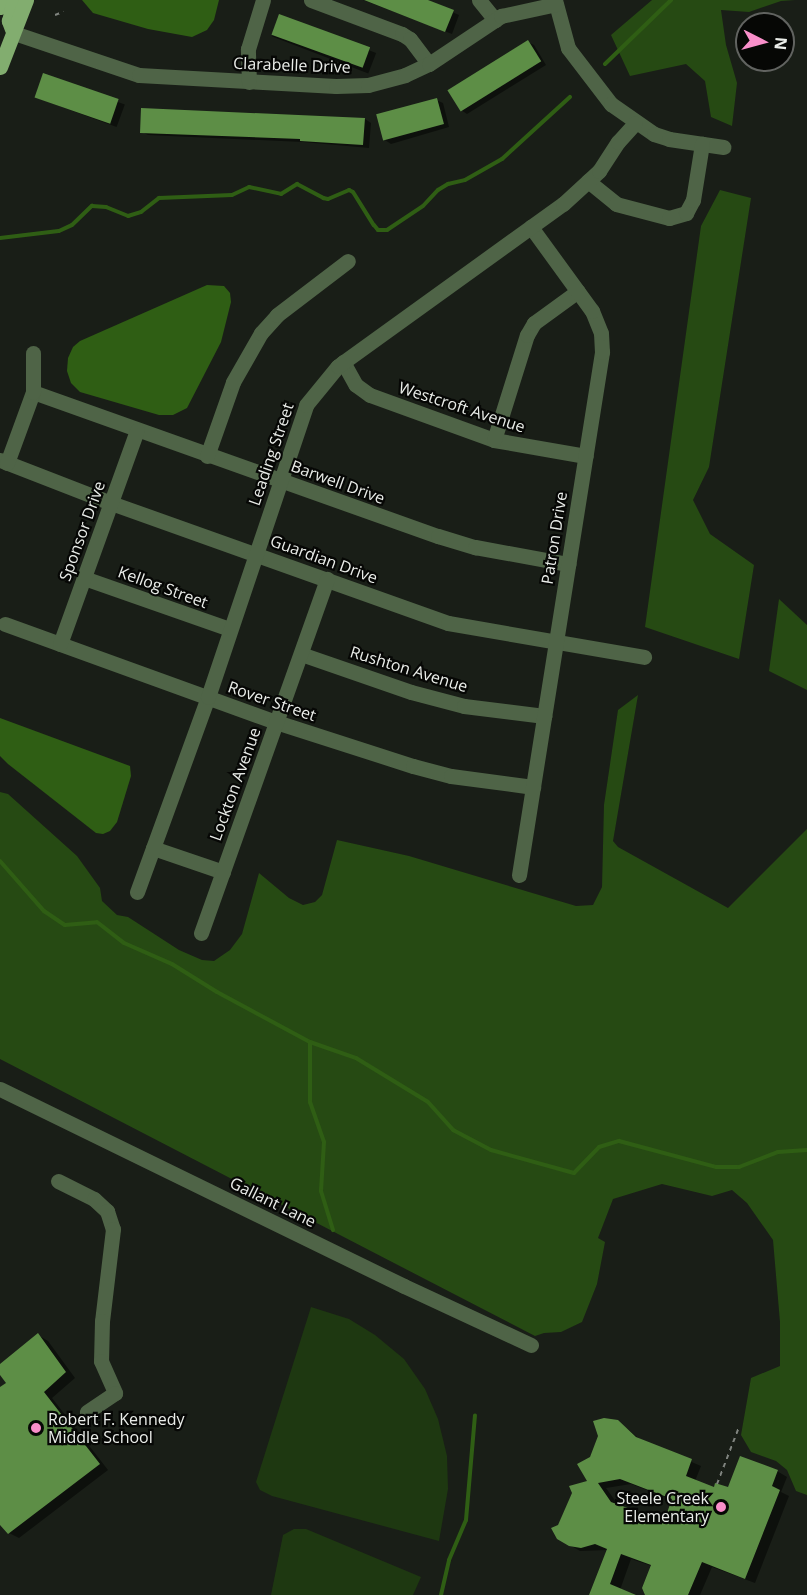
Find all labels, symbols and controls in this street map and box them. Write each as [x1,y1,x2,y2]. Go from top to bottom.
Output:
north arrow [735,12,795,72]
text: N [769,36,793,51]
street label: Clarabelle Drive [233,53,351,77]
street label: Westcroft Avenue [396,377,528,437]
street label: Leading Street [244,400,298,508]
street label: Barwell Drive [288,456,388,508]
street label: Sponsor Drive [55,478,109,584]
street label: Patron Drive [537,490,571,586]
street label: Guardian Drive [268,531,380,587]
street label: Kellog Street [116,562,210,612]
street label: Rushton Avenue [348,642,470,696]
street label: Rover Street [225,677,319,725]
street label: Lockton Avenue [206,725,264,843]
street label: Gallant Lane [227,1173,319,1231]
place label: Robert F. Kennedy Middle School [48,1409,184,1447]
marker: Robert F. Kennedy Middle School [29,1421,43,1435]
place label: Steele Creek Elementary [616,1488,709,1526]
marker: Steele Creek Elementary [714,1500,728,1514]

